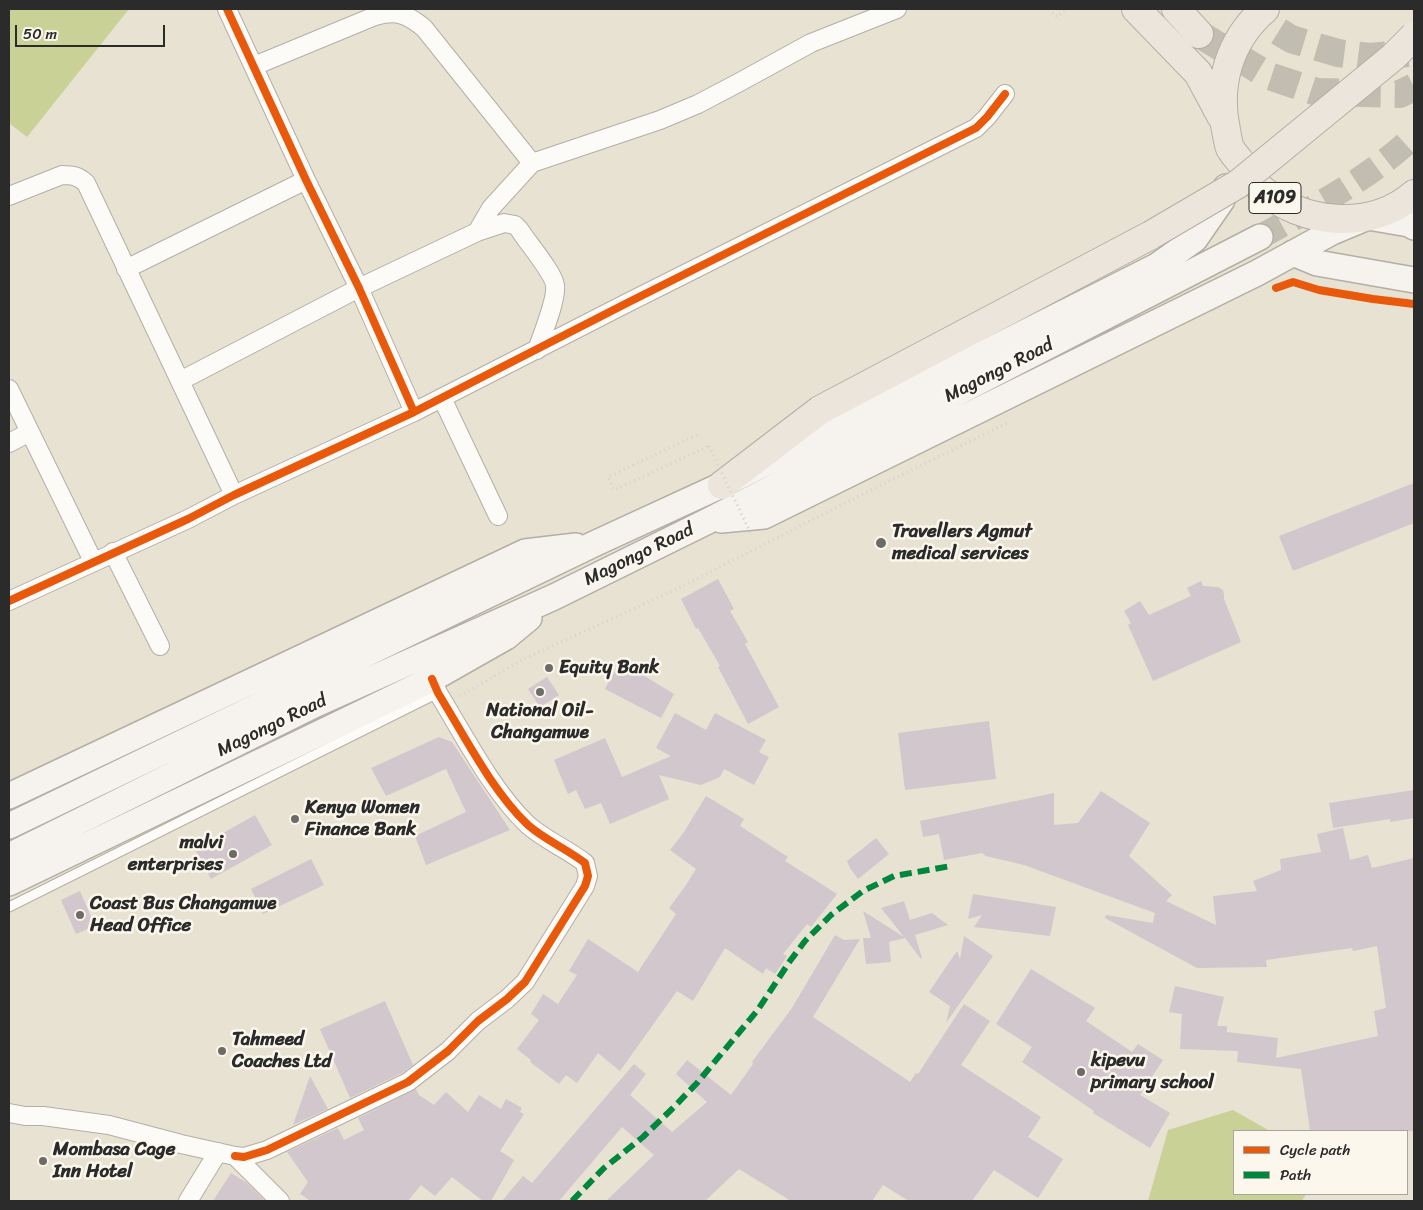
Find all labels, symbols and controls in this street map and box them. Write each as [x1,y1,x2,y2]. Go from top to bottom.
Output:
scale bar [18,15,168,47]
text: 50 m [23,21,57,47]
road number: A109 [1249,182,1301,214]
street label: Magongo Road [941,334,1057,408]
street label: Magongo Road [580,519,698,591]
place label: Travellers Agmut medical services [892,521,1032,565]
marker: Travellers Agmut medical services [874,536,888,550]
place label: Equity Bank [559,657,659,679]
marker: Equity Bank [543,662,555,674]
marker: National Oil- Changamwe [534,686,546,698]
street label: Magongo Road [213,690,331,762]
place label: National Oil- Changamwe [486,700,594,744]
place label: Kenya Women Finance Bank [305,797,420,841]
marker: Kenya Women Finance Bank [289,813,301,825]
place label: malvi enterprises [128,832,223,876]
marker: malvi enterprises [227,848,239,860]
place label: Coast Bus Changamwe Head Office [90,893,276,937]
marker: Coast Bus Changamwe Head Office [74,909,86,921]
place label: Tahmeed Coaches Ltd [232,1029,331,1073]
marker: Tahmeed Coaches Ltd [216,1045,228,1057]
place label: kipevu primary school [1091,1050,1214,1094]
marker: kipevu primary school [1075,1066,1087,1078]
legend [1233,1130,1408,1195]
text: Cycle path [1280,1137,1350,1163]
place label: Mombasa Cage Inn Hotel [53,1139,175,1183]
marker: Mombasa Cage Inn Hotel [37,1155,49,1167]
text: Path [1280,1162,1311,1188]

